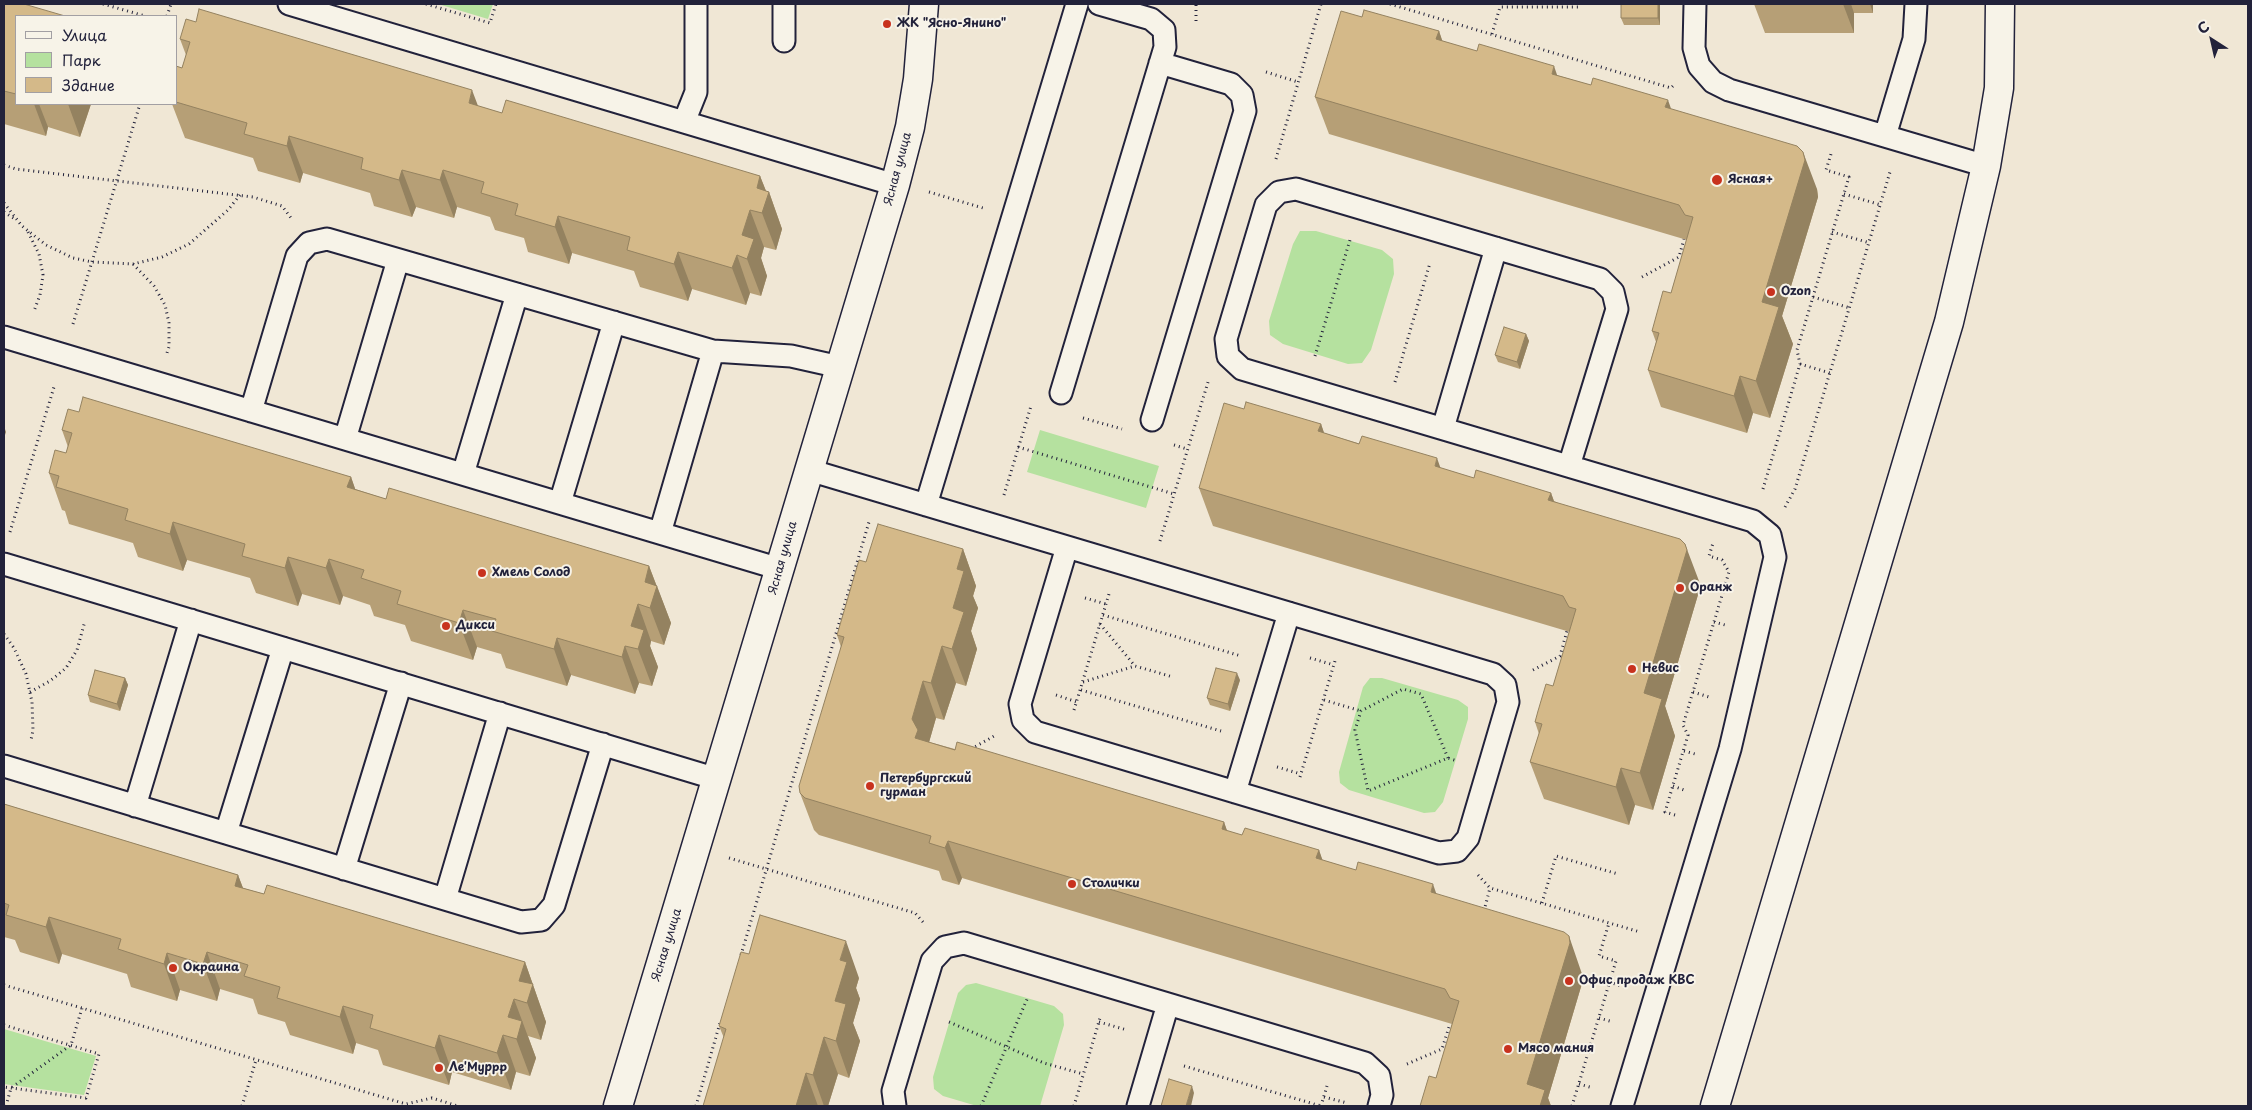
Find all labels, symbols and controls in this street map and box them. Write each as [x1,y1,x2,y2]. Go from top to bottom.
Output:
legend [15,15,178,105]
north arrow [2187,15,2237,65]
text: С [2193,16,2213,39]
place label: ЖК "Ясно-Янино" [897,17,1006,31]
marker: ЖК "Ясно-Янино" [881,18,893,30]
text: Улица [62,23,107,46]
text: Парк [62,48,101,71]
text: Здание [62,73,115,96]
street label: Ясная улица [881,131,915,207]
marker: Ясная+ [1710,173,1724,187]
place label: Ясная+ [1728,173,1773,187]
place label: Ozon [1781,285,1811,299]
marker: Ozon [1765,286,1777,298]
street label: Ясная улица [766,520,800,596]
place label: Хмель Солод [492,566,570,580]
marker: Хмель Солод [476,567,488,579]
place label: Оранж [1690,581,1732,595]
marker: Оранж [1674,582,1686,594]
place label: Дикси [456,619,495,633]
marker: Дикси [440,620,452,632]
place label: Невис [1642,662,1679,676]
marker: Невис [1626,663,1638,675]
place label: Петербургский гурман [880,772,971,800]
marker: Петербургский гурман [864,780,876,792]
place label: Столички [1082,877,1140,891]
marker: Столички [1066,878,1078,890]
street label: Ясная улица [649,907,685,983]
place label: Окраина [183,961,239,975]
marker: Окраина [167,962,179,974]
place label: Офис продаж КВС [1579,974,1695,988]
marker: Офис продаж КВС [1563,975,1575,987]
place label: Мясо мания [1518,1042,1594,1056]
marker: Мясо мания [1502,1043,1514,1055]
place label: Ле'Муррр [449,1061,507,1075]
marker: Ле'Муррр [433,1062,445,1074]

